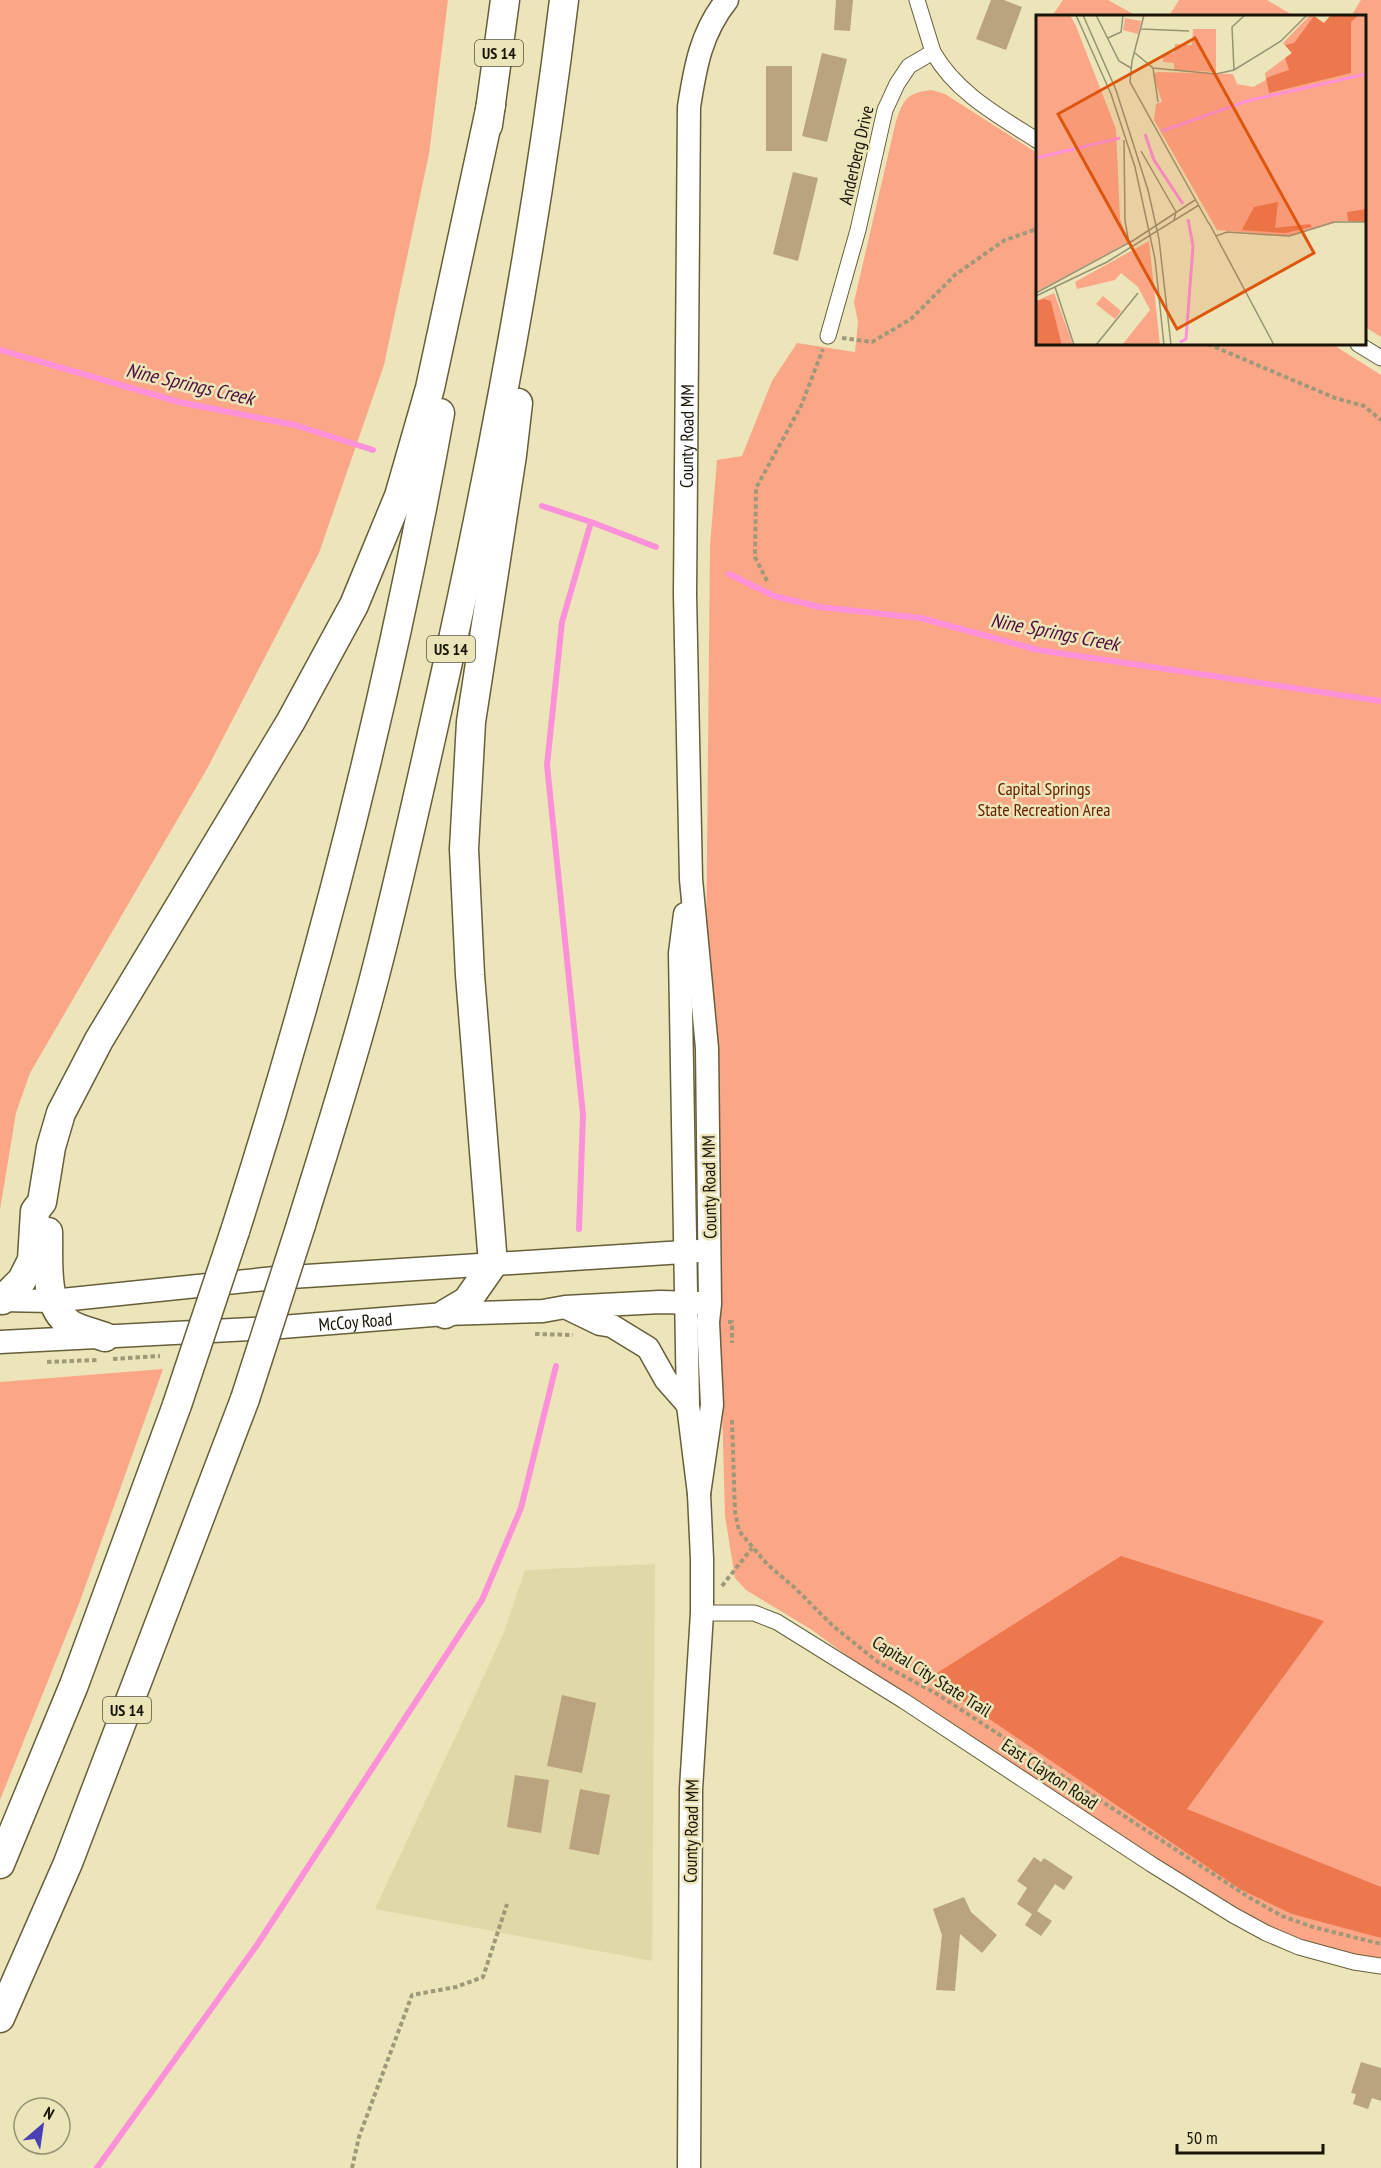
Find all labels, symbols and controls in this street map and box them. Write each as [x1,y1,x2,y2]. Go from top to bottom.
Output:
inset map [1036,15,1366,345]
road number: US 14 [475,40,523,66]
street label: Anderberg Drive [833,103,879,207]
water label: Nine Springs Creek [124,357,259,412]
street label: County Road MM [674,384,698,488]
water label: Nine Springs Creek [989,607,1124,658]
road number: US 14 [427,636,475,662]
park label: Capital Springs State Recreation Area [977,777,1111,821]
street label: County Road MM [697,1135,721,1239]
street label: McCoy Road [318,1307,393,1336]
street label: Capital City State Trail [868,1630,997,1722]
road number: US 14 [103,1697,151,1723]
street label: East Clayton Road [997,1733,1103,1815]
street label: County Road MM [679,1779,703,1883]
north arrow [12,2096,72,2156]
text: N [41,2102,58,2124]
scale bar [1177,2117,1322,2155]
text: 50 m [1186,2126,1218,2149]

